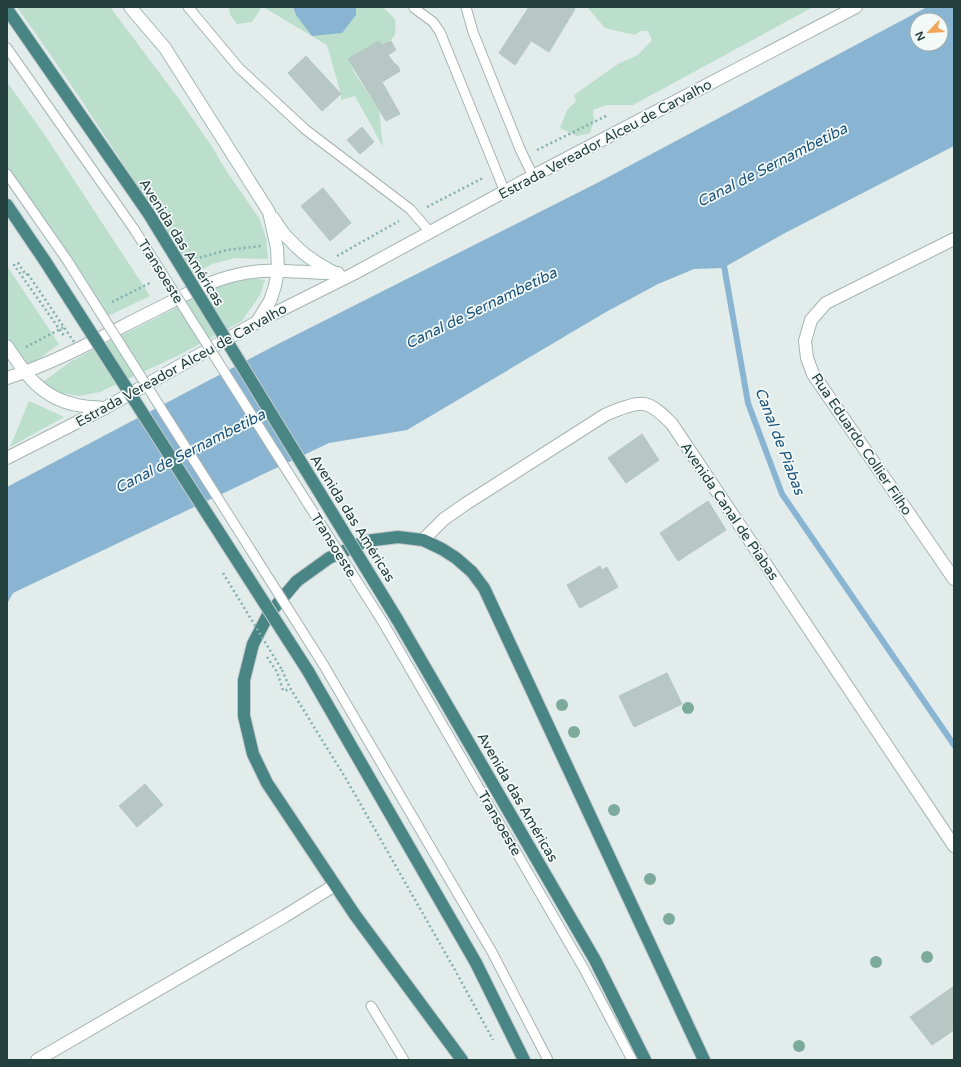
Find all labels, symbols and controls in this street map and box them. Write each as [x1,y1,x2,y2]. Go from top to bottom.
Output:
north arrow [909,12,949,52]
text: N [913,29,928,43]
street label: Estrada Vereador Alceu de Carvalho [496,76,715,203]
water label: Canal de Sernambetiba [694,119,851,211]
street label: Avenida das Américas [136,176,228,309]
street label: Transoeste [134,236,187,307]
water label: Canal de Sernambetiba [402,263,560,352]
street label: Estrada Vereador Alceu de Carvalho [73,300,290,431]
street label: Rua Eduardo Collier Filho [808,370,916,519]
water label: Canal de Piabas [751,385,809,499]
water label: Canal de Sernambetiba [112,405,269,497]
street label: Avenida Canal de Piabas [677,439,782,584]
street label: Avenida das Américas [307,452,399,585]
street label: Transoeste [307,510,360,581]
street label: Avenida das Américas [474,730,562,865]
street label: Transoeste [474,788,525,859]

